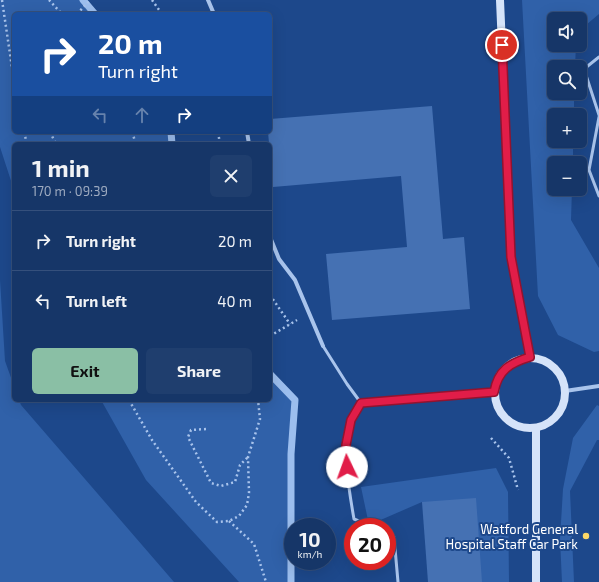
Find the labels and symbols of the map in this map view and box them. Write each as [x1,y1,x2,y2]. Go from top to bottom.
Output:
pin [485,28,519,62]
position arrow [326,446,368,488]
speed limit sign: 20 [344,518,396,570]
place label: Watford General Hospital Staff Car Park [446,521,578,552]
marker: Watford General Hospital Staff Car Park [581,531,591,541]

